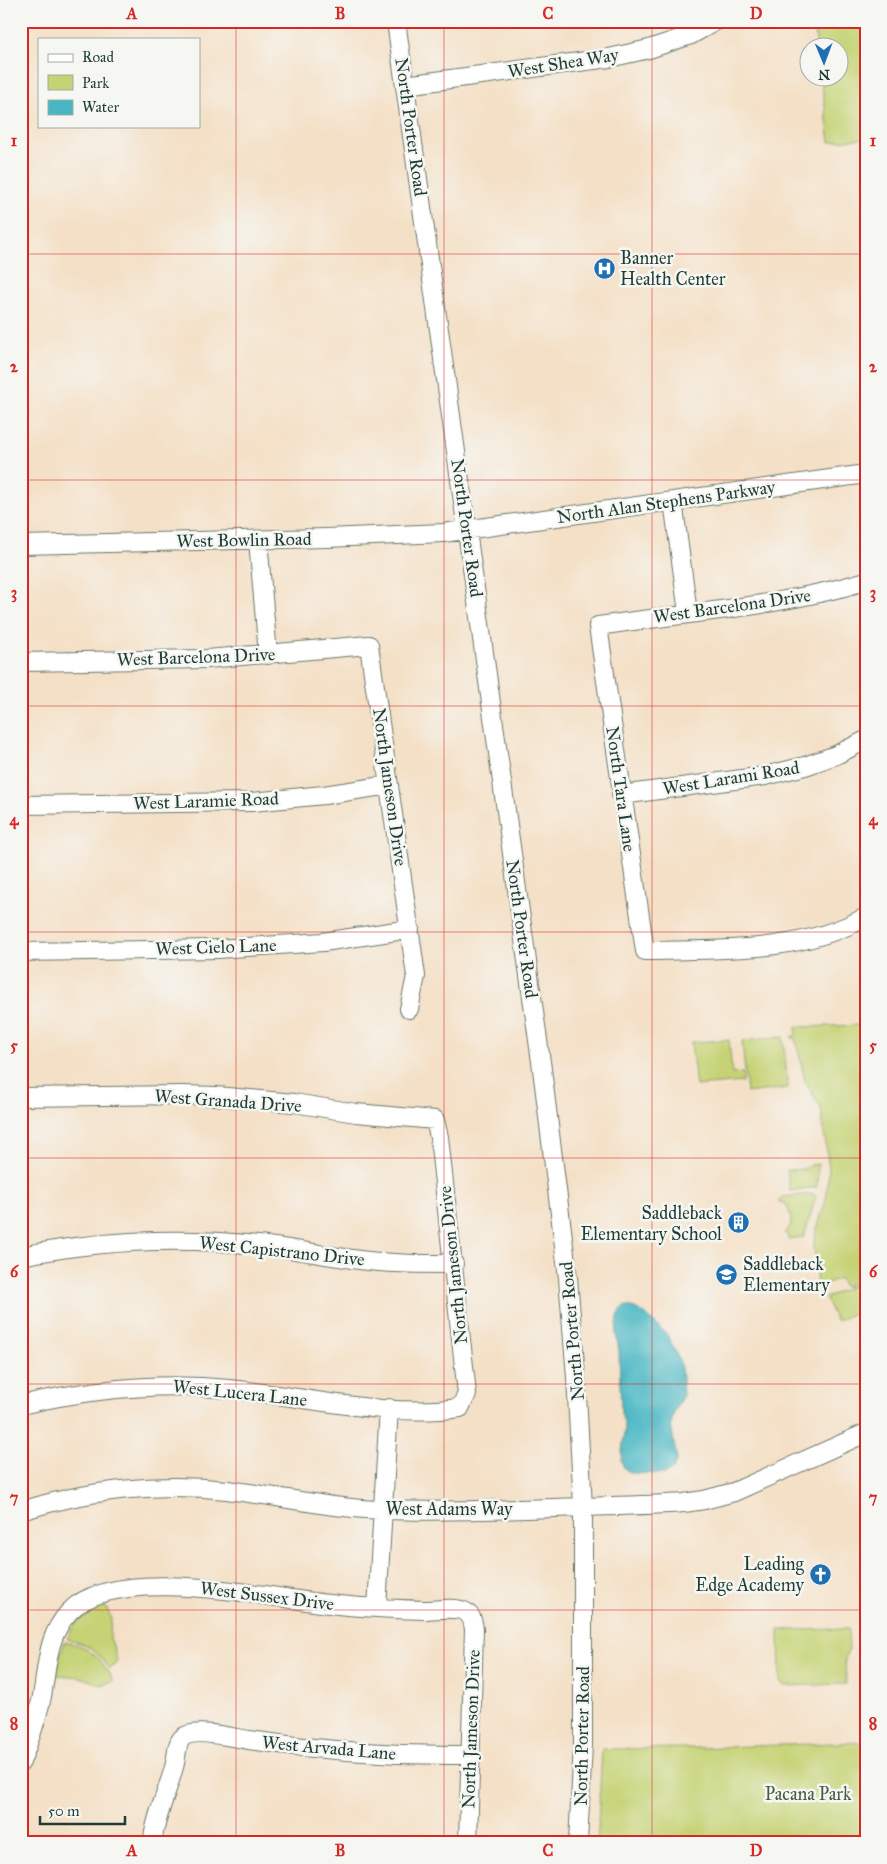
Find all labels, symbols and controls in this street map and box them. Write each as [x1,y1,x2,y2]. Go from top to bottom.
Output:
text: A [126,4,138,23]
text: B [335,4,345,23]
text: C [543,4,554,23]
text: D [750,4,763,23]
legend [38,38,200,128]
north arrow [800,38,850,88]
street label: West Shea Way [506,43,621,83]
text: Road [82,48,114,66]
street label: North Porter Road [390,56,432,198]
text: N [818,66,830,83]
text: Park [82,74,109,92]
text: Water [82,98,119,116]
text: 1 [11,131,18,150]
text: 1 [870,131,877,150]
place label: Banner Health Center [620,247,726,290]
hospital icon: Banner Health Center [592,256,616,280]
text: 2 [10,357,19,376]
text: 2 [869,357,878,376]
street label: North Porter Road [446,457,488,599]
street label: North Alan Stephens Parkway [555,476,777,528]
street label: West Bowlin Road [176,528,312,552]
text: 3 [11,583,17,603]
text: 3 [870,583,876,603]
street label: West Barcelona Drive [652,584,812,628]
street label: West Barcelona Drive [116,643,276,671]
street label: North Jameson Drive [367,707,412,867]
street label: North Tara Lane [601,725,641,853]
street label: West Larami Road [661,756,801,800]
street label: West Laramie Road [133,787,279,815]
text: 4 [10,810,20,830]
text: 4 [869,810,879,830]
street label: North Porter Road [501,858,543,1000]
street label: West Cielo Lane [155,934,277,960]
text: 5 [10,1036,18,1055]
text: 5 [869,1036,877,1055]
street label: West Granada Drive [154,1085,302,1117]
street label: North Jameson Drive [434,1185,473,1345]
place label: Saddleback Elementary School [580,1202,723,1245]
building icon: Saddleback Elementary School [726,1211,750,1235]
street label: West Capistrano Drive [198,1231,366,1271]
place label: Saddleback Elementary [743,1253,830,1296]
street label: North Porter Road [555,1260,589,1402]
text: 6 [10,1262,19,1281]
school or university icon: Saddleback Elementary [715,1262,739,1286]
text: 6 [869,1262,878,1281]
street label: West Lucera Lane [172,1375,308,1411]
text: 7 [10,1488,19,1507]
text: 7 [869,1488,878,1507]
street label: West Adams Way [386,1498,513,1520]
place label: Leading Edge Academy [695,1553,805,1597]
church icon: Leading Edge Academy [808,1562,832,1586]
street label: West Sussex Drive [199,1577,335,1615]
street label: North Jameson Drive [457,1649,486,1809]
street label: North Porter Road [570,1666,594,1806]
text: 8 [10,1714,18,1733]
text: 8 [869,1714,877,1733]
street label: West Arvada Lane [261,1731,397,1765]
park label: Pacana Park [765,1783,852,1805]
scale bar [40,1794,125,1826]
text: 50 m [48,1802,80,1820]
text: A [126,1841,138,1860]
text: B [335,1841,345,1860]
text: C [543,1841,554,1860]
text: D [750,1841,763,1860]

